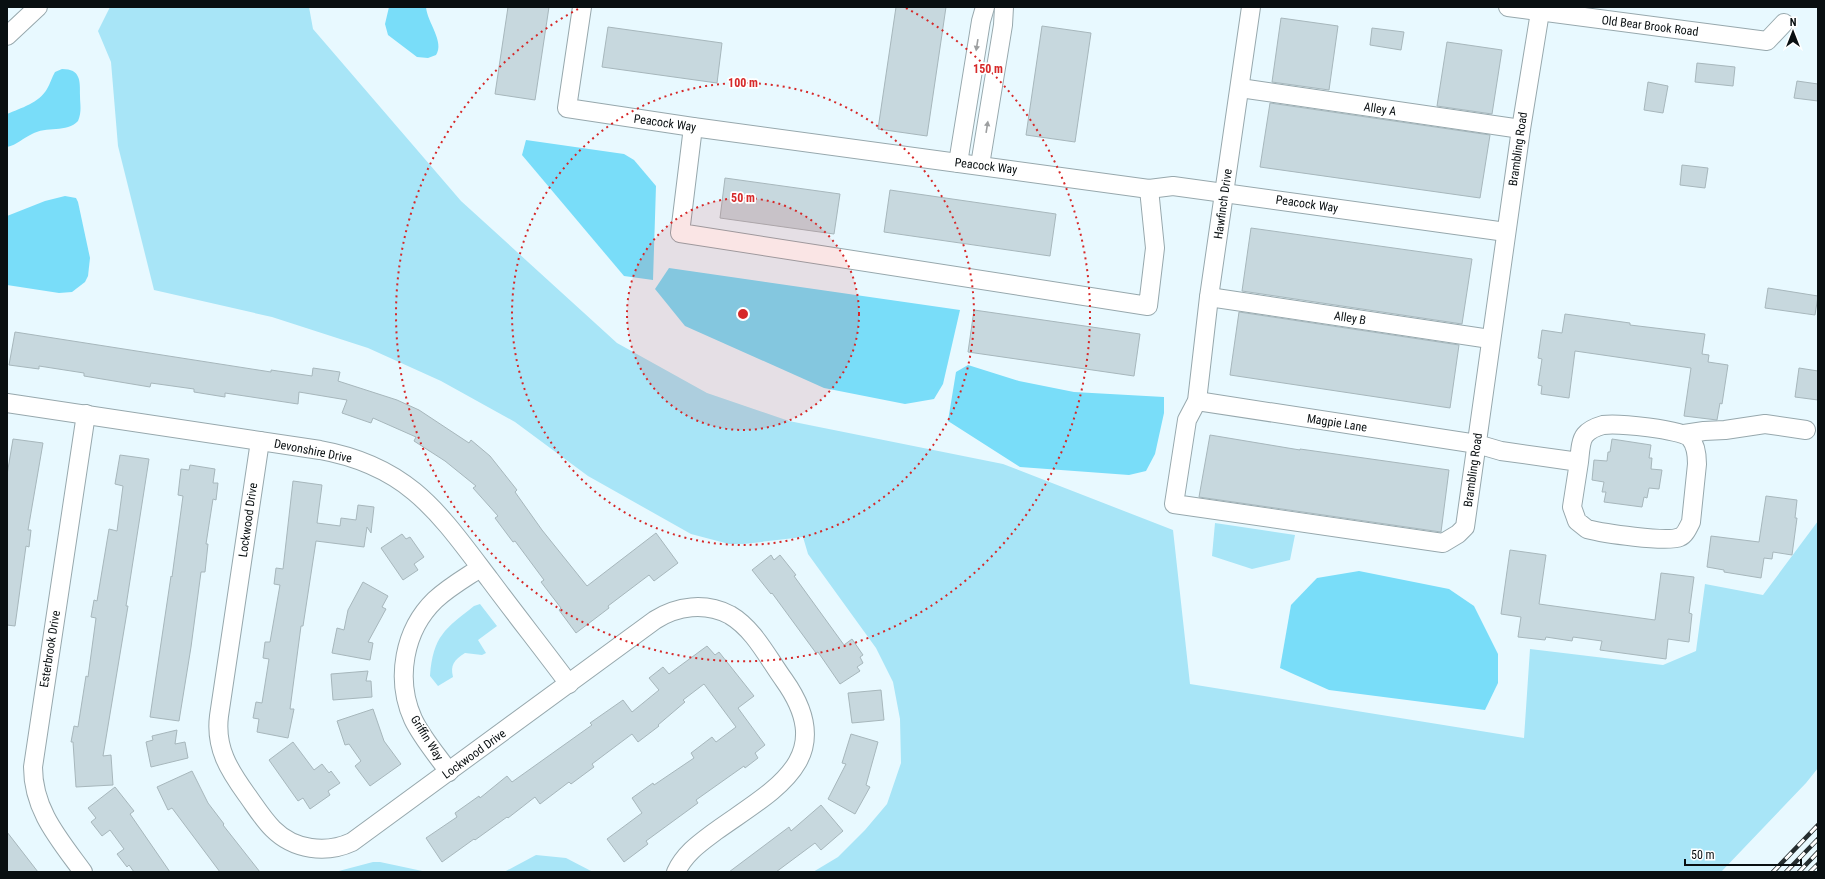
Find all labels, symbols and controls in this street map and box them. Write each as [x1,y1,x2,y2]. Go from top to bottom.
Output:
north arrow [1773,12,1813,52]
street label: Old Bear Brook Road [1601,13,1699,39]
text: N [1790,16,1797,29]
one-way arrow [974,39,980,51]
text: 150 m [973,62,1003,76]
text: 100 m [728,76,758,90]
street label: Alley A [1363,100,1397,118]
street label: Brambling Road [1506,111,1530,187]
street label: Peacock Way [633,112,697,134]
one-way arrow [984,121,990,133]
street label: Peacock Way [954,155,1018,177]
street label: Hawfinch Drive [1211,168,1235,240]
text: 50 m [731,191,755,205]
street label: Peacock Way [1275,193,1339,215]
centre of rings [736,307,750,321]
street label: Alley B [1333,309,1367,327]
street label: Magpie Lane [1306,411,1368,435]
street label: Brambling Road [1461,432,1485,508]
street label: Devonshire Drive [273,437,354,465]
street label: Lockwood Drive [236,481,260,558]
street label: Esterbrook Drive [37,609,63,689]
street label: Griffin Way [408,713,446,763]
street label: Lockwood Drive [439,726,509,782]
scale bar [1685,841,1801,867]
text: 50 m [1691,848,1715,862]

